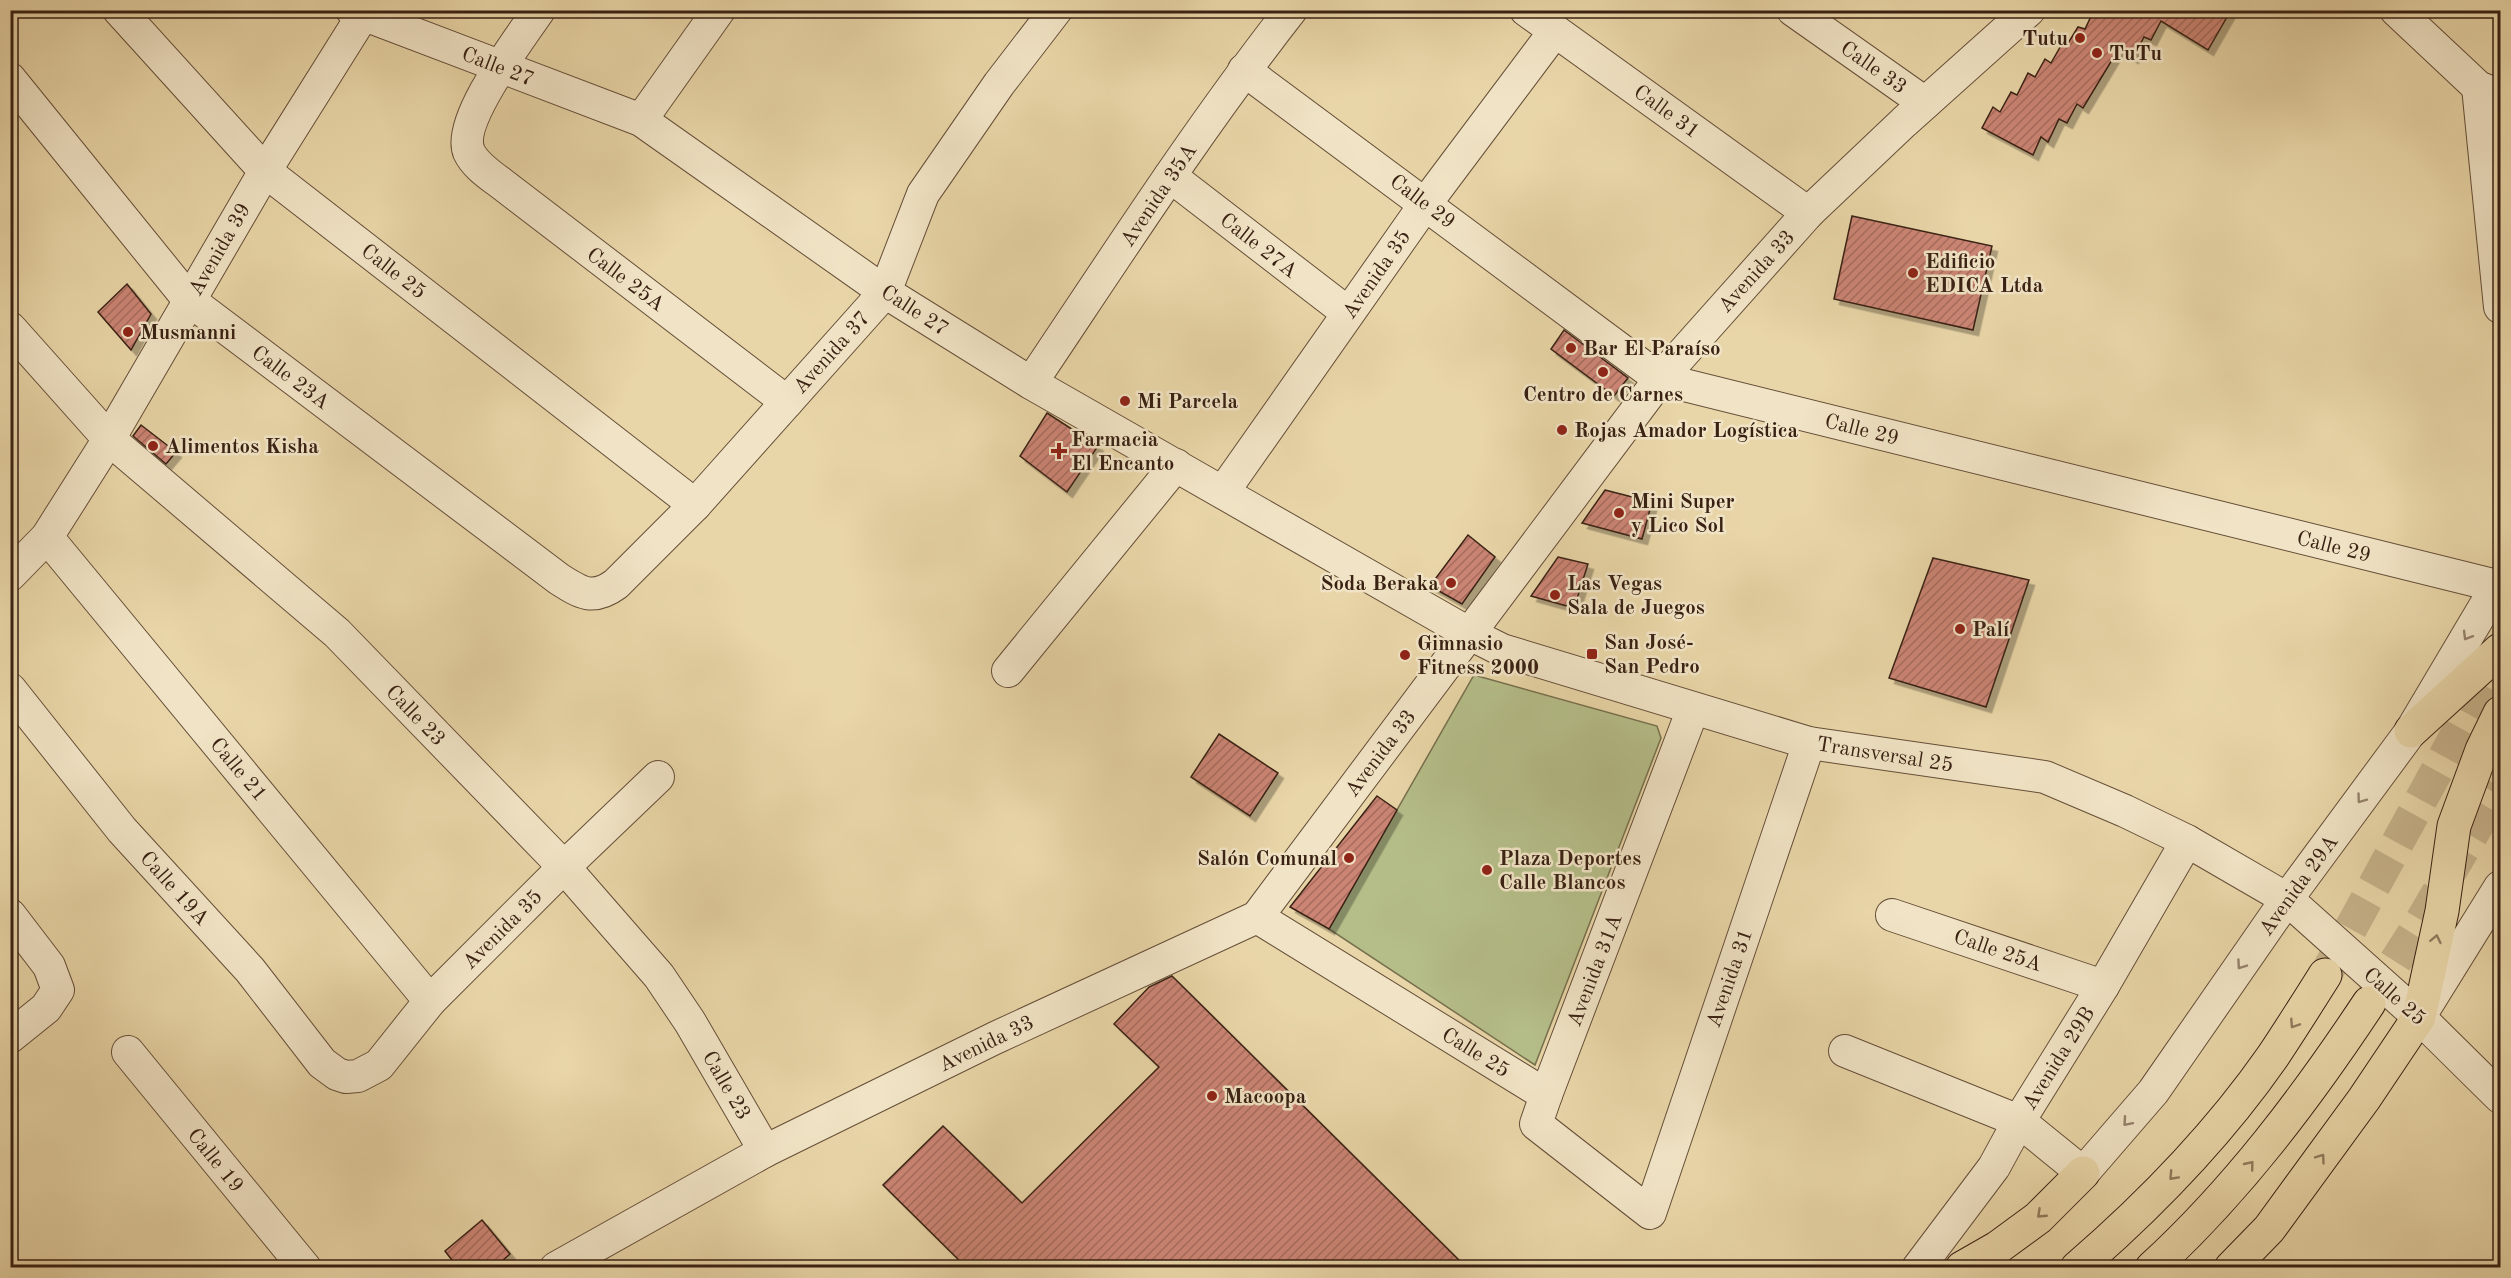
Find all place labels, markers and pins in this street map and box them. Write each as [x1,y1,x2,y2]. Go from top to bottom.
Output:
place label: Tutu [2022,29,2068,50]
marker: Tutu [2073,31,2087,45]
place label: TuTu [2109,44,2162,65]
marker: TuTu [2090,46,2104,60]
place label: Edificio EDICA Ltda [1925,252,2044,297]
marker: Edificio EDICA Ltda [1906,266,1920,280]
place label: Musmanni [140,323,236,344]
marker: Musmanni [121,325,135,339]
place label: Bar El Paraíso [1583,339,1721,360]
marker: Bar El Paraíso [1564,341,1578,355]
marker: Centro de Carnes [1596,365,1610,379]
place label: Centro de Carnes [1523,385,1683,406]
place label: Mi Parcela [1137,392,1239,413]
marker: Mi Parcela [1118,394,1132,408]
place label: Rojas Amador Logística [1574,421,1799,442]
marker: Rojas Amador Logística [1555,423,1569,437]
place label: Farmacia El Encanto [1071,430,1174,475]
place label: Alimentos Kisha [165,437,319,458]
marker: Alimentos Kisha [146,439,160,453]
marker: Farmacia El Encanto [1052,444,1066,458]
place label: Mini Super y Lico Sol [1631,492,1735,537]
marker: Mini Super y Lico Sol [1612,506,1626,520]
place label: Soda Beraka [1321,574,1439,595]
place label: Las Vegas Sala de Juegos [1567,574,1705,619]
marker: Soda Beraka [1444,576,1458,590]
marker: Las Vegas Sala de Juegos [1548,588,1562,602]
place label: Palí [1972,620,2009,641]
marker: Palí [1953,622,1967,636]
place label: San José- San Pedro [1604,633,1700,678]
place label: Gimnasio Fitness 2000 [1417,634,1539,679]
marker: San José- San Pedro [1585,647,1599,661]
marker: Gimnasio Fitness 2000 [1398,648,1412,662]
place label: Salón Comunal [1197,849,1337,870]
place label: Plaza Deportes Calle Blancos [1499,849,1641,894]
marker: Salón Comunal [1342,851,1356,865]
marker: Plaza Deportes Calle Blancos [1480,863,1494,877]
place label: Macoopa [1224,1087,1307,1108]
marker: Macoopa [1205,1089,1219,1103]

